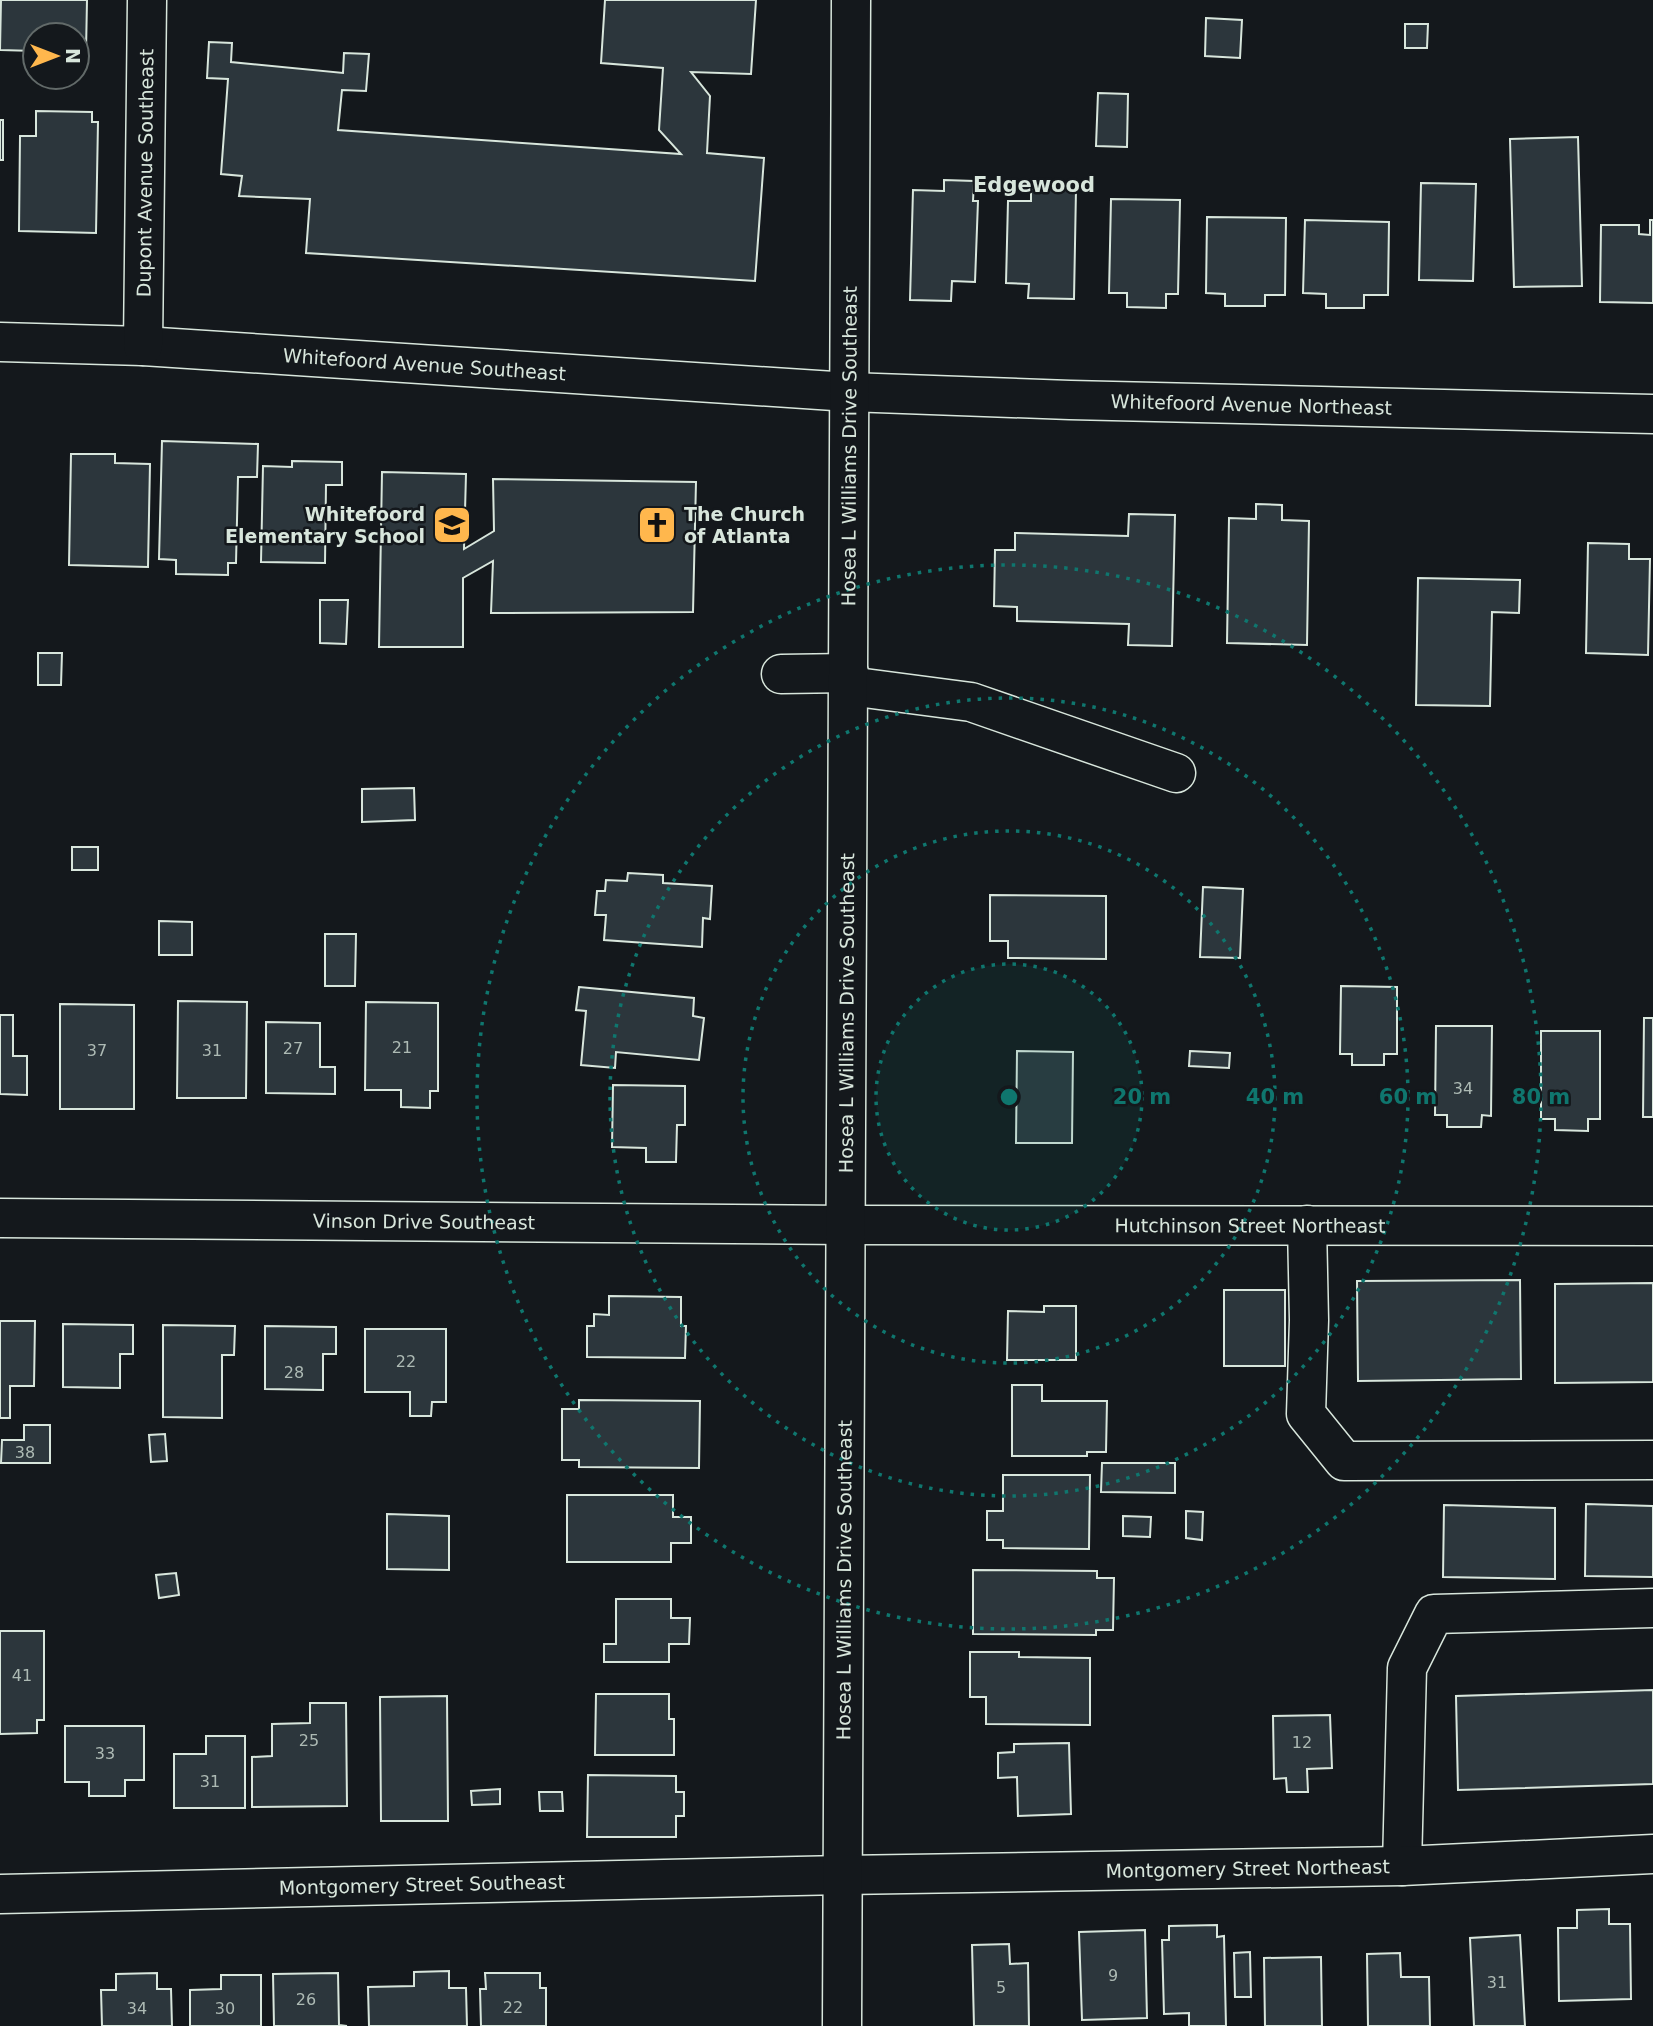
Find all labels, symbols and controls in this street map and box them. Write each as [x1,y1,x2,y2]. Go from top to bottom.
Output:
north arrow [21,21,91,91]
text: N [62,48,84,64]
street label: Dupont Avenue Southeast [133,49,157,297]
district label: Edgewood [973,173,1095,197]
street label: Hosea L Williams Drive Southeast [837,286,861,606]
street label: Whitefoord Avenue Southeast [282,344,566,385]
street label: Whitefoord Avenue Northeast [1110,390,1392,419]
place label: Whitefoord Elementary School [225,503,425,547]
place label: The Church of Atlanta [684,503,805,547]
school or university icon: Whitefoord Elementary School [431,504,473,546]
church icon: The Church of Atlanta [636,504,678,546]
street label: Hosea L Williams Drive Southeast [835,853,858,1173]
house number: 21 [392,1038,412,1057]
house number: 27 [283,1039,303,1058]
house number: 37 [87,1041,107,1060]
house number: 31 [202,1041,222,1060]
house number: 34 [1453,1079,1473,1098]
centre of rings [997,1085,1021,1109]
text: 20 m [1113,1085,1171,1109]
text: 40 m [1246,1085,1304,1109]
text: 60 m [1379,1085,1437,1109]
text: 80 m [1512,1085,1570,1109]
street label: Vinson Drive Southeast [313,1210,535,1233]
street label: Hutchinson Street Northeast [1114,1214,1385,1237]
house number: 22 [396,1352,416,1371]
house number: 28 [284,1363,304,1382]
street label: Hosea L Williams Drive Southeast [832,1420,856,1740]
house number: 38 [15,1443,35,1462]
house number: 41 [12,1666,32,1685]
house number: 25 [299,1731,319,1750]
house number: 12 [1292,1733,1312,1752]
house number: 33 [95,1744,115,1763]
house number: 31 [200,1772,220,1791]
street label: Montgomery Street Northeast [1105,1855,1390,1882]
street label: Montgomery Street Southeast [279,1870,565,1899]
house number: 9 [1108,1966,1118,1985]
house number: 31 [1487,1973,1507,1992]
house number: 5 [996,1978,1006,1997]
house number: 26 [296,1990,316,2009]
house number: 22 [503,1998,523,2017]
house number: 34 [127,1999,147,2018]
house number: 30 [215,1999,235,2018]

